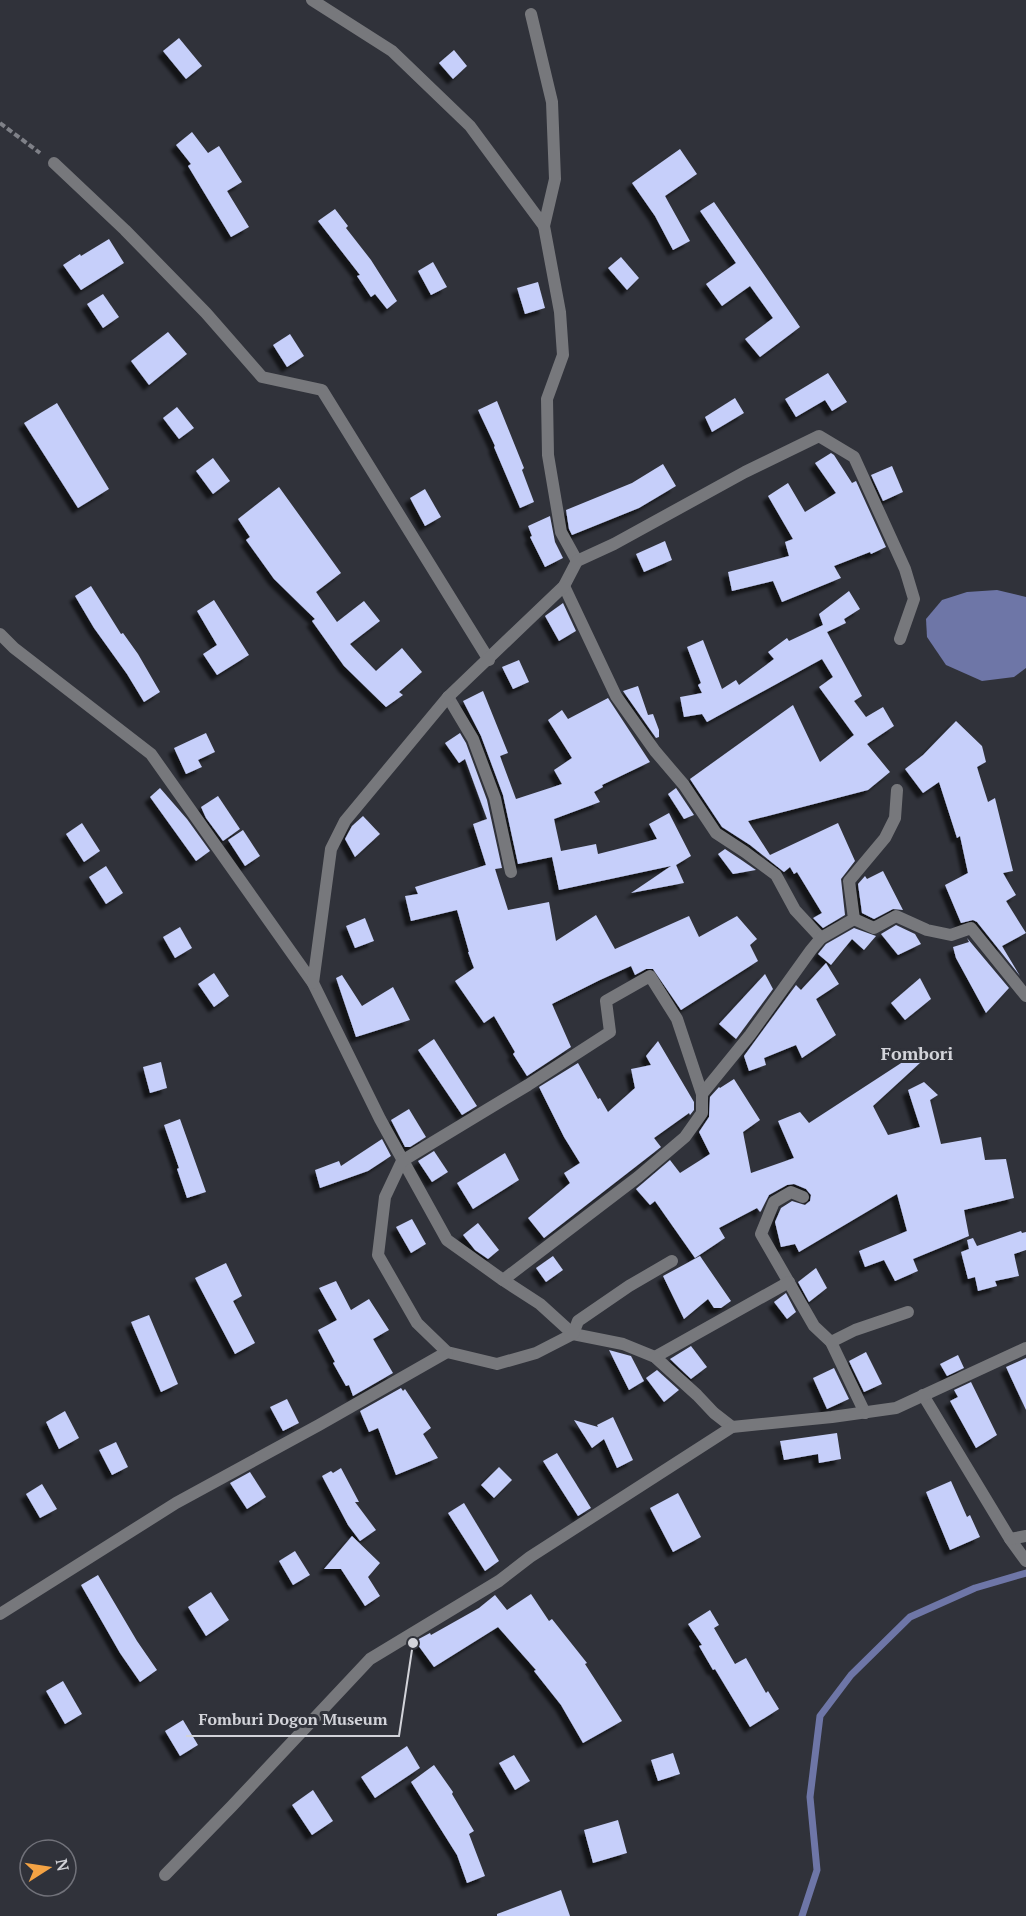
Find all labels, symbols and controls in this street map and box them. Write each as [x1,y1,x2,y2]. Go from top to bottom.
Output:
district label: Fombori [881,1041,953,1065]
callout: Fomburi Dogon Museum [186,1702,399,1736]
text: Fomburi Dogon Museum [198,1708,388,1730]
north arrow [18,1838,78,1898]
text: N [51,1857,75,1873]

